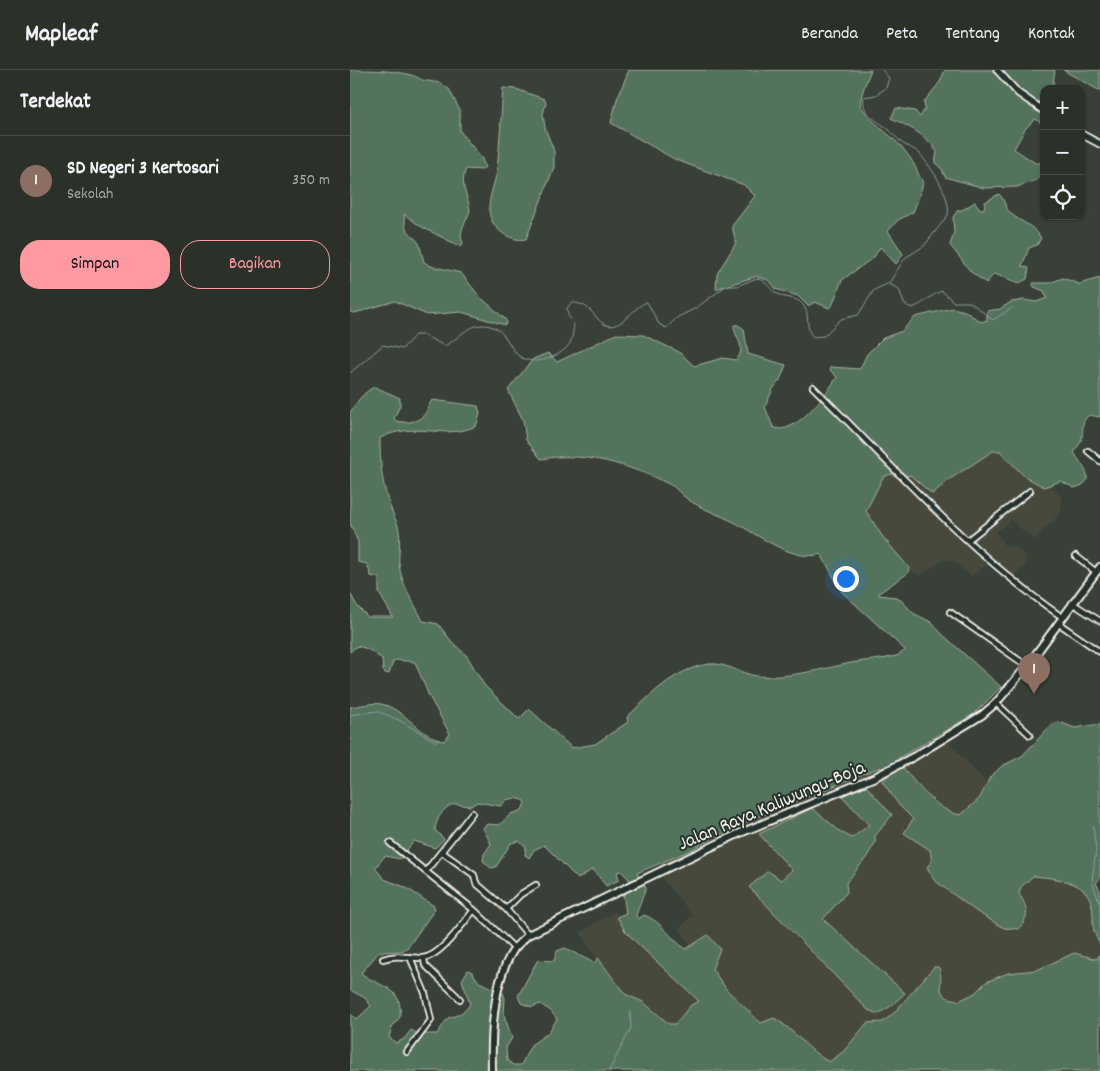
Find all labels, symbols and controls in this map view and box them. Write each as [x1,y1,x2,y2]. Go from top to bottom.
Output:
text: Mapleaf [25,18,97,52]
text: Beranda [801,22,858,47]
text: Peta [886,22,917,47]
text: Tentang [945,22,1000,47]
text: Kontak [1028,22,1075,47]
map controls [1040,85,1085,220]
button: + [1040,85,1085,130]
text: Terdekat [20,88,91,118]
button: − [1040,130,1085,175]
text: SD Negeri 3 Kertosari [67,156,219,183]
text: 1 [34,169,38,192]
text: 350 m [292,169,330,192]
button: locate [1040,175,1085,220]
text: Sekolah [67,183,113,206]
button: Simpan [20,240,170,289]
button: Bagikan [180,240,330,289]
your location [833,566,859,592]
pin: 1 [1018,653,1050,694]
street label: Jalan Raya Kaliwungu-Boja [674,754,871,859]

